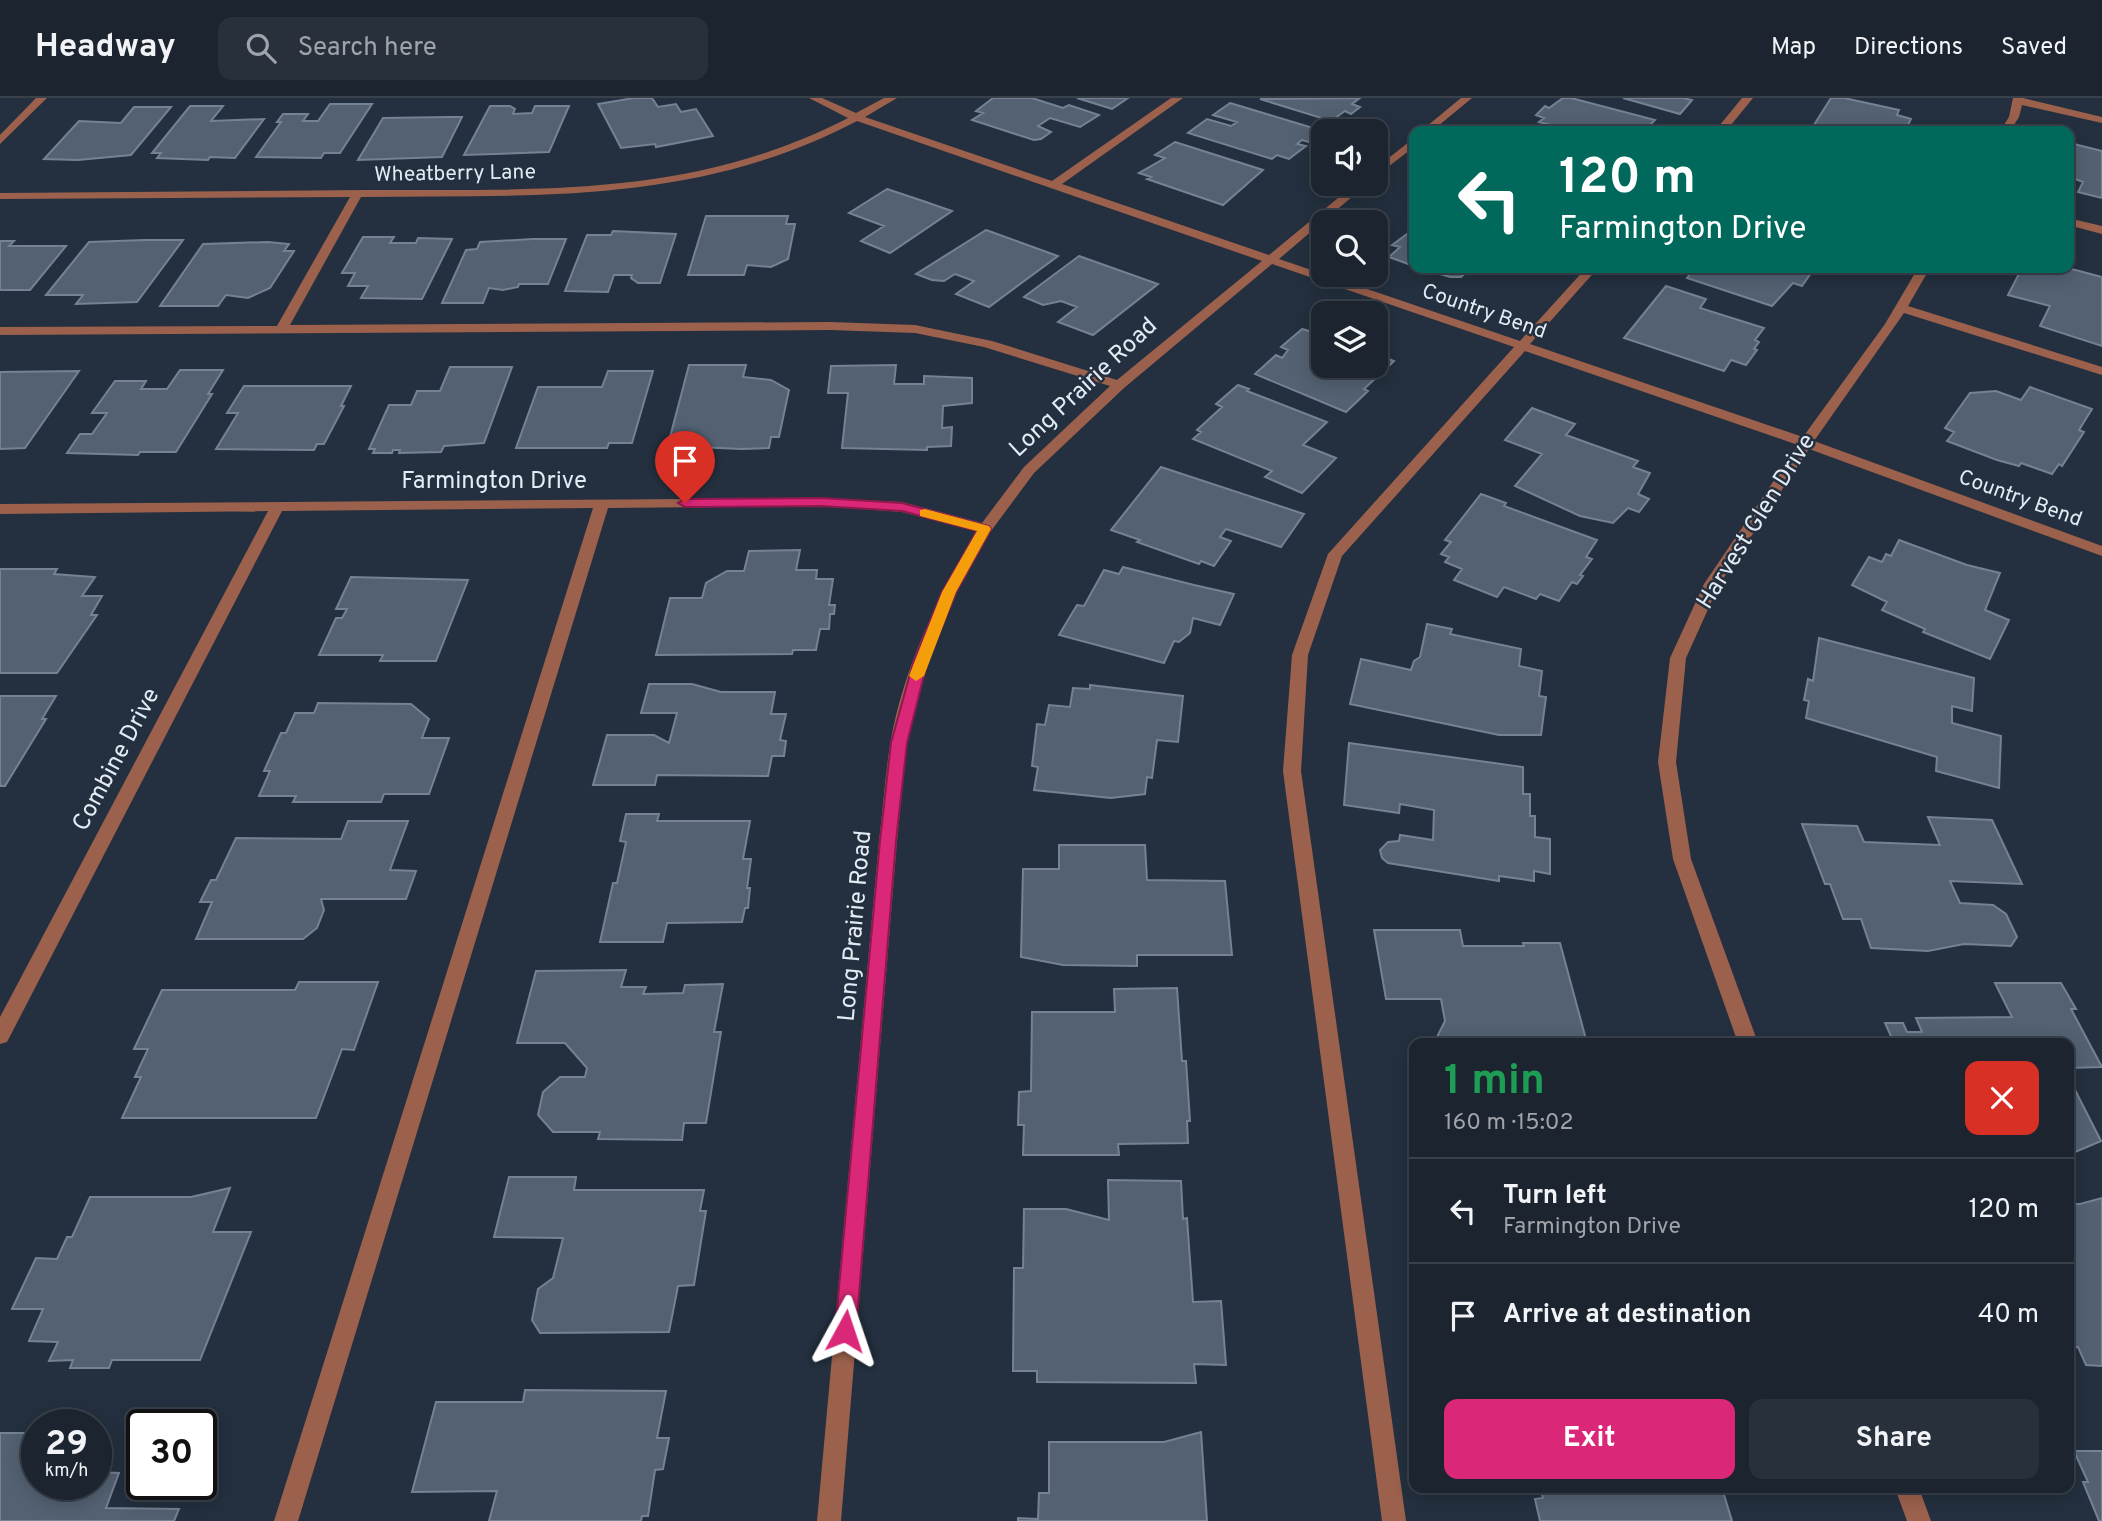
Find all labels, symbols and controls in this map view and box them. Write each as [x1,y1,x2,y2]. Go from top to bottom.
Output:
search box [218,17,708,80]
text: Headway [35,27,176,69]
icon: search [242,29,280,67]
text: Search here [298,32,437,65]
text: Map [1771,33,1816,63]
text: Directions [1854,33,1963,63]
text: Saved [2001,33,2067,63]
map controls [1311,119,1388,378]
button: sound [1311,119,1388,196]
text: 120 m [1559,149,1696,211]
icon: left [1444,154,1535,245]
street label: Wheatberry Lane [374,159,536,189]
button: search [1311,210,1388,287]
text: Farmington Drive [1559,210,1807,250]
street label: Country Bend [1418,278,1550,346]
button: layers [1311,301,1388,378]
street label: Long Prairie Road [1004,312,1164,464]
street label: Harvest Glen Drive [1691,429,1823,615]
pin [655,431,715,503]
icon: arrive [666,442,704,480]
street label: Country Bend [1954,464,2086,534]
street label: Farmington Drive [401,467,587,497]
street label: Combine Drive [67,683,167,837]
street label: Long Prairie Road [833,829,879,1023]
text: 1 min [1444,1056,1545,1109]
button: close [1965,1061,2039,1135]
text: 160 m · 15:02 [1444,1109,1574,1138]
text: Turn left [1503,1180,1607,1213]
icon: left [1444,1192,1482,1230]
text: 120 m [1969,1194,2039,1227]
text: Farmington Drive [1503,1213,1681,1242]
position arrow [808,1294,882,1368]
icon: arrive [1444,1297,1482,1335]
text: Arrive at destination [1503,1299,1751,1332]
text: 40 m [1978,1299,2039,1332]
button: Exit [1444,1399,1735,1479]
button: Share [1749,1399,2039,1479]
speed limit sign: 30 [126,1409,217,1500]
text: 29 [45,1423,88,1467]
text: km/h [45,1460,88,1483]

